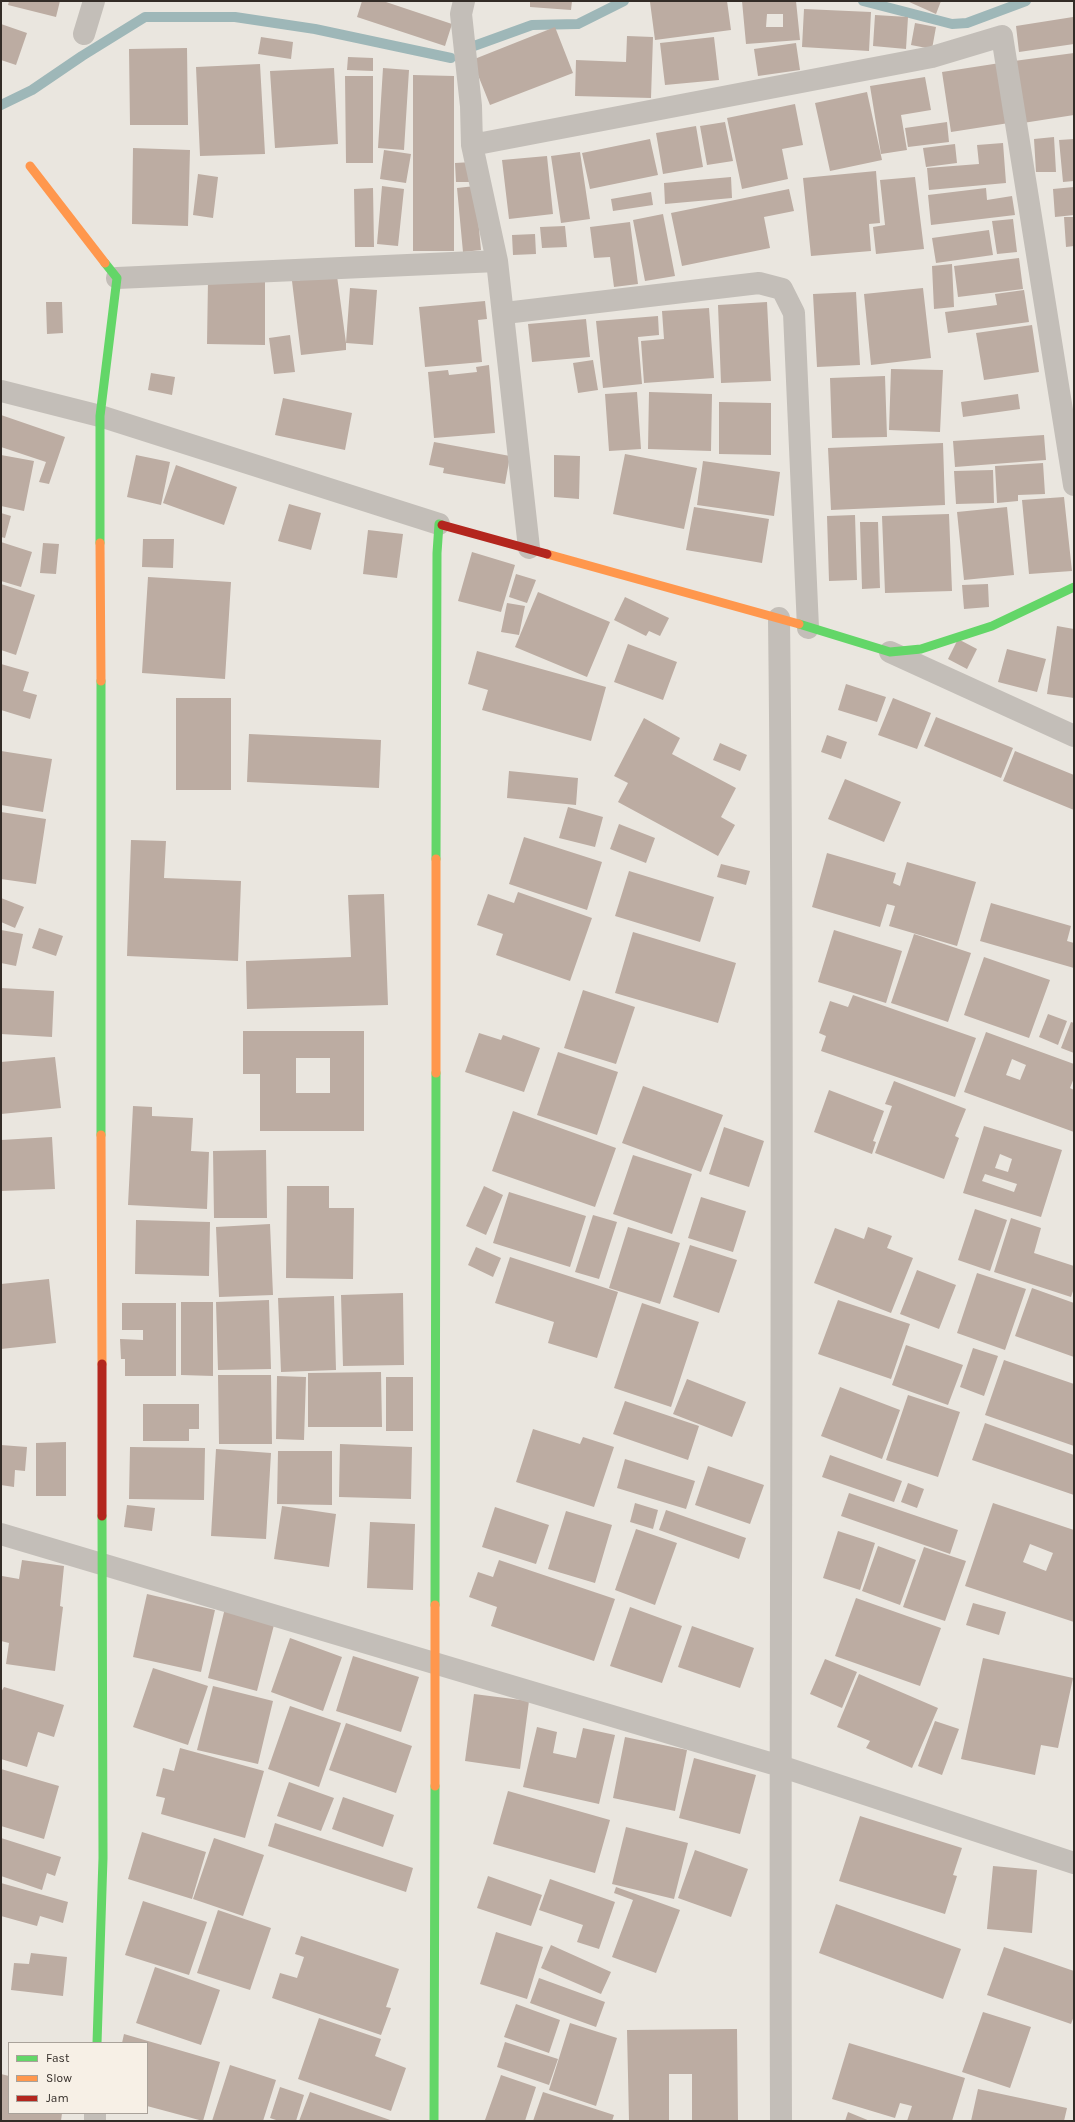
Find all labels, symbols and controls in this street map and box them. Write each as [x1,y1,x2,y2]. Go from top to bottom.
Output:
legend [8,2042,148,2114]
text: Fast [46,2051,69,2065]
text: Slow [46,2071,72,2085]
text: Jam [46,2091,69,2105]

